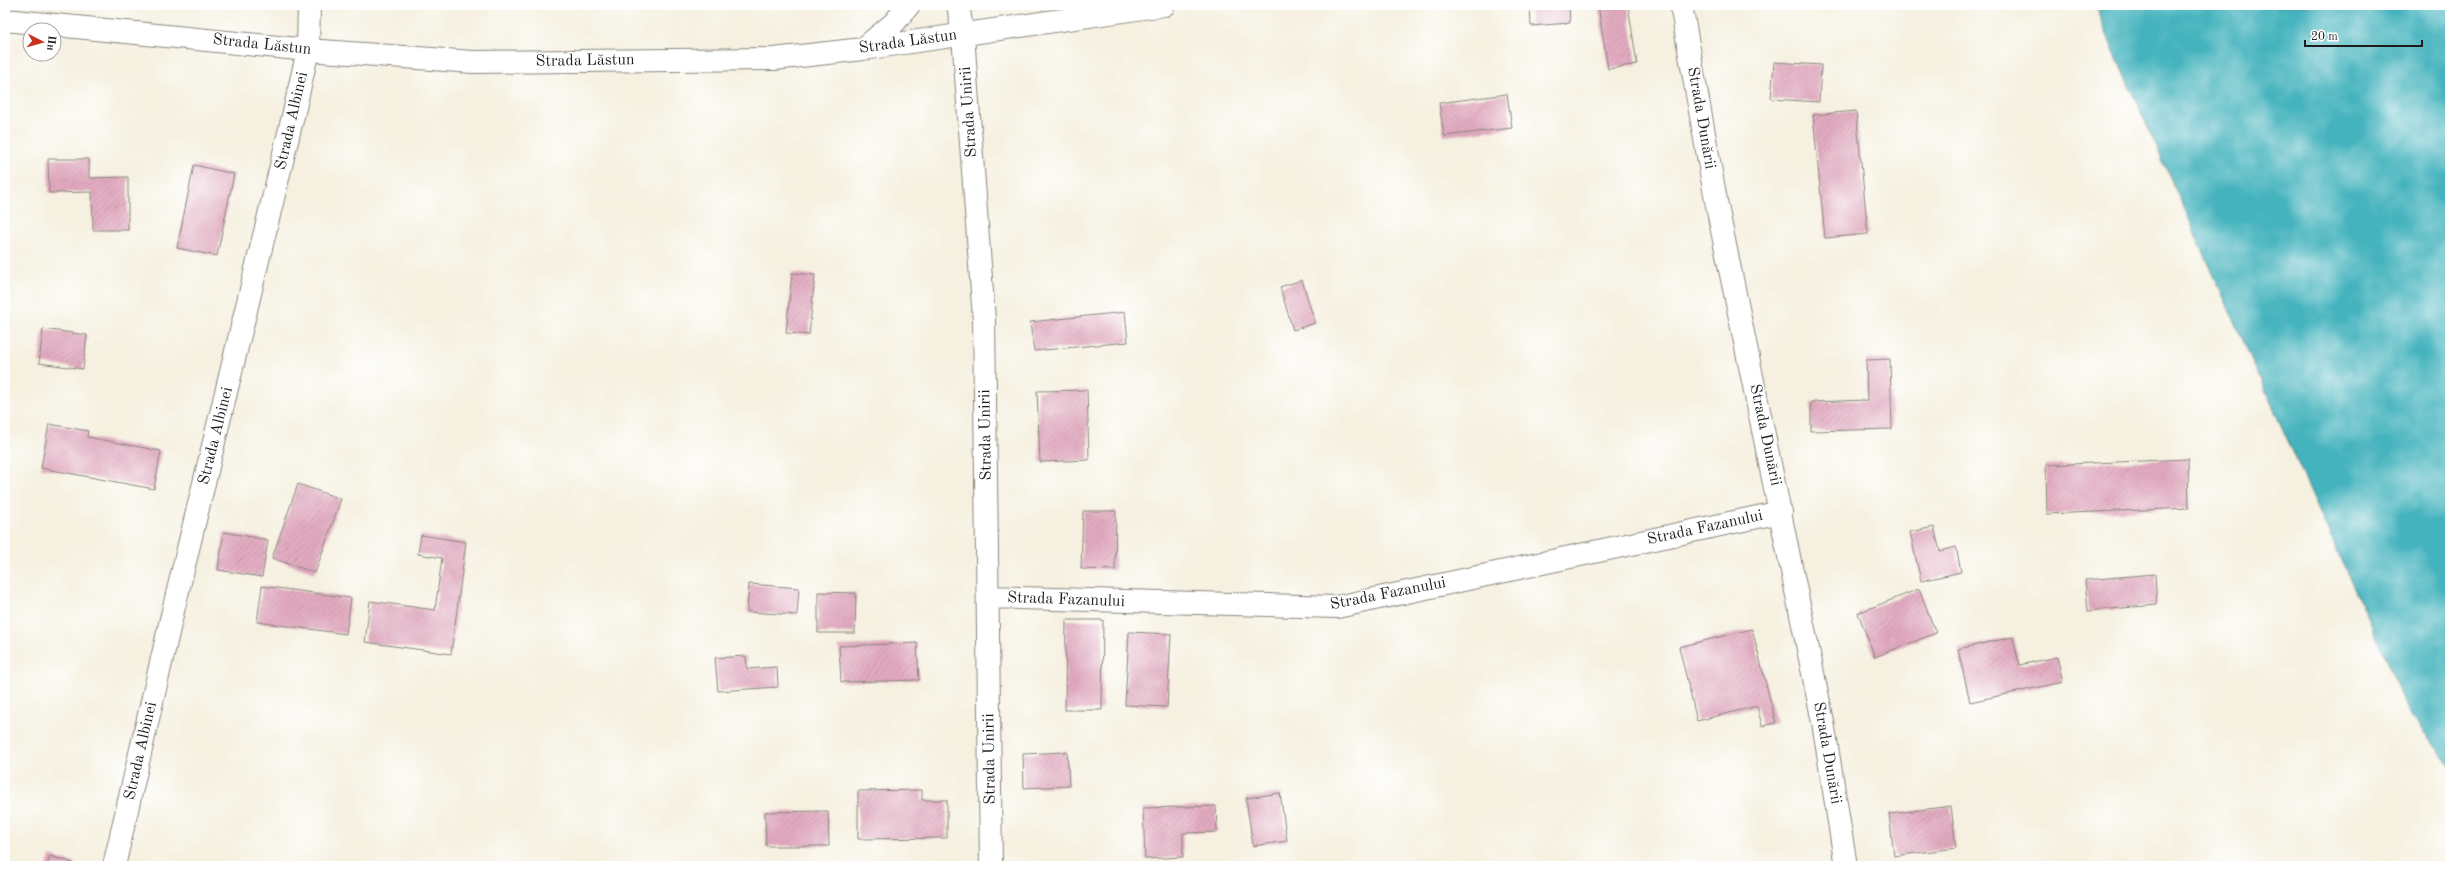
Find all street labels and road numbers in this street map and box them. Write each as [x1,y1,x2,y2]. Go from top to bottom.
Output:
street label: Strada Lăstun [858,27,959,57]
street label: Strada Lăstun [212,32,312,58]
street label: Strada Lăstun [535,52,635,70]
street label: Strada Unirii [958,66,980,158]
street label: Strada Dunării [1684,66,1718,170]
street label: Strada Albinei [273,70,311,172]
street label: Strada Dunării [1746,383,1784,487]
street label: Strada Albinei [196,385,236,487]
street label: Strada Unirii [977,389,995,481]
street label: Strada Fazanului [1646,508,1764,548]
street label: Strada Fazanului [1329,575,1447,613]
street label: Strada Fazanului [1007,590,1125,610]
street label: Strada Albinei [122,700,160,802]
street label: Strada Dunării [1810,701,1844,805]
street label: Strada Unirii [981,713,999,805]

